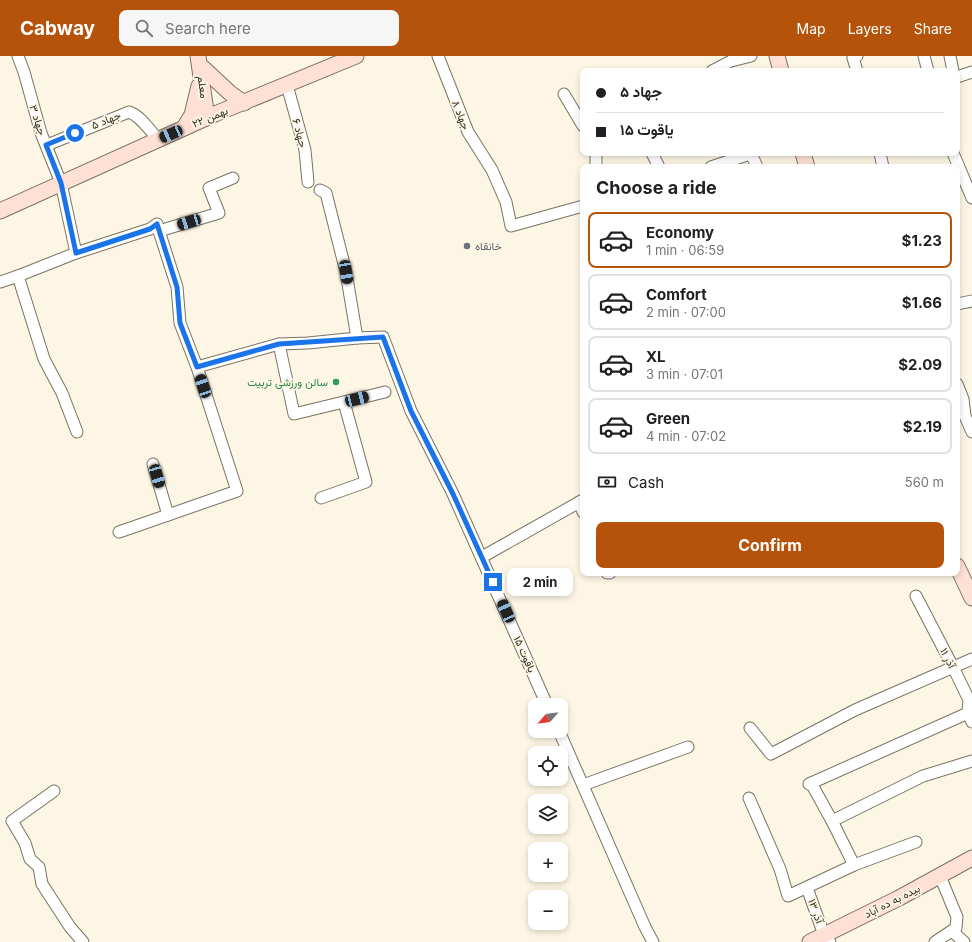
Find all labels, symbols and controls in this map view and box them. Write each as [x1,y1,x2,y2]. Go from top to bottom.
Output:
search box [119,10,399,46]
text: Cabway [20,17,95,40]
icon: search [133,17,155,39]
text: Search here [165,19,251,38]
text: Map [797,20,826,37]
text: Layers [848,20,892,37]
text: Share [914,20,952,37]
street label: معلم [194,75,212,99]
text: جهاد ۵ [620,82,662,101]
street label: جهاد ۸ [449,98,473,132]
street label: جهاد ۳ [26,103,50,137]
street label: ۲۲ بهمن [190,103,230,131]
street label: جهاد ۵ [89,108,123,132]
street label: جهاد ۶ [289,117,311,149]
text: یاقوت ۱۵ [620,120,673,139]
route start [66,124,84,142]
car [158,124,184,144]
text: Choose a ride [596,177,717,198]
car [176,213,202,231]
icon: car [598,222,634,258]
text: Economy [646,223,714,242]
text: $1.23 [902,231,942,250]
place label: خانقاه [475,239,502,253]
marker: خانقاه [462,241,472,251]
text: 1 min · 06:59 [646,242,724,258]
car [338,259,354,285]
icon: car [598,284,634,320]
text: Comfort [646,285,707,304]
text: $1.66 [902,293,942,312]
text: 2 min · 07:00 [646,304,726,320]
icon: car [598,346,634,382]
text: XL [646,347,666,366]
text: $2.09 [898,355,942,374]
text: 3 min · 07:01 [646,366,723,382]
car [194,373,212,399]
place label: سالن ورزشی تربیت [247,375,328,389]
marker: سالن ورزشی تربیت [331,377,341,387]
car [344,390,370,408]
icon: car [598,408,634,444]
text: Green [646,409,690,428]
text: $2.19 [903,417,942,436]
text: 4 min · 07:02 [646,428,726,444]
car [148,463,166,489]
icon: cash [596,471,618,493]
text: Cash [628,473,664,492]
text: 560 m [905,474,944,490]
button: Confirm [596,522,944,568]
callout: 2 min [507,568,573,596]
route end [484,573,502,591]
text: 2 min [523,574,557,590]
car [496,598,516,624]
street label: یاقوت ۱۵ [511,634,539,674]
street label: آذر ۱۱ [937,645,960,672]
north arrow [528,698,568,738]
map controls [528,698,568,930]
button: locate [528,746,568,786]
button: layers [528,794,568,834]
button: + [528,842,568,882]
street label: بیده به ده آباد [862,881,922,921]
button: − [528,890,568,930]
street label: آذر ۱۳ [805,897,827,927]

